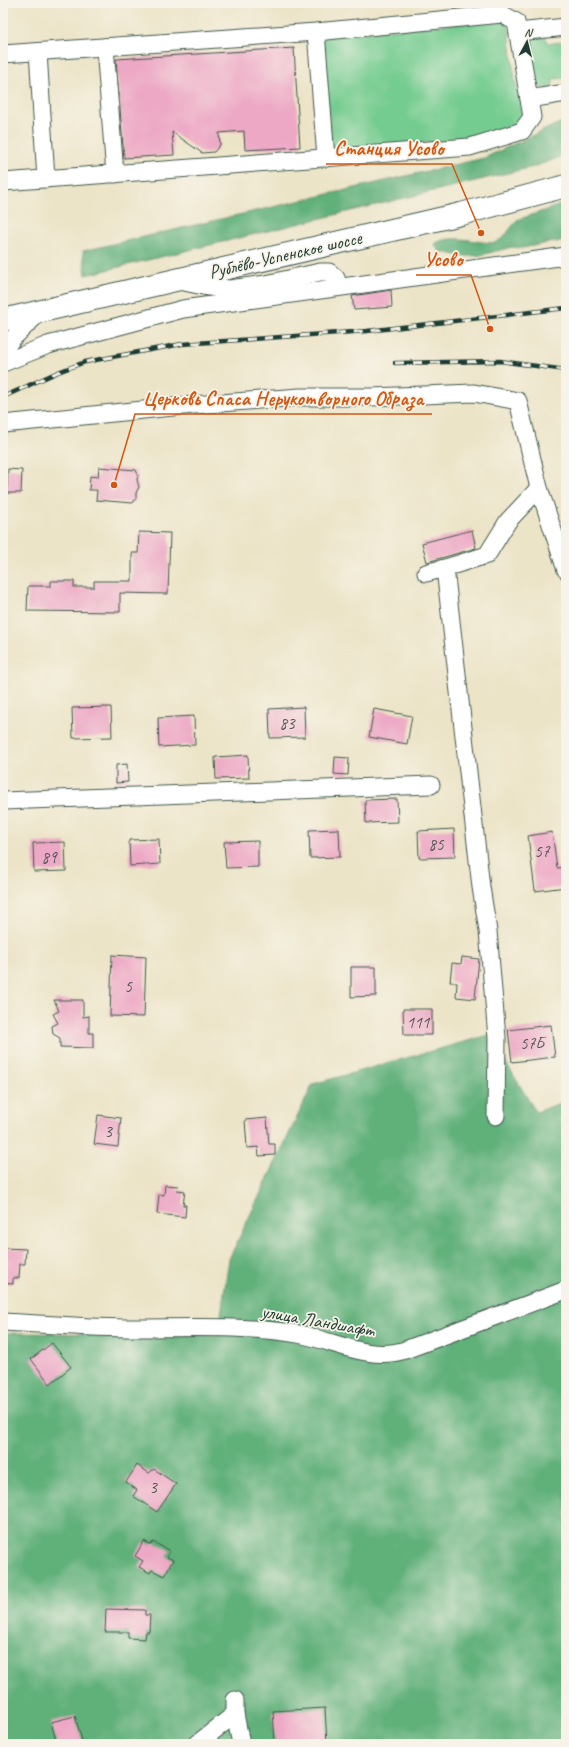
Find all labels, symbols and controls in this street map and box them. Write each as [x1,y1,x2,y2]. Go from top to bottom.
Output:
north arrow [507,22,547,62]
text: N [524,25,535,40]
callout: Станция Усово [326,132,452,164]
text: Станция Усово [334,136,446,161]
street label: Рублёво-Успенское шоссе [206,225,366,284]
callout: Усово [416,243,471,275]
text: Усово [423,247,465,272]
callout: Церковь Спаса Нерукотворного Образа [135,382,432,414]
text: Церковь Спаса Нерукотворного Образа [143,386,426,412]
house number: 83 [279,713,296,734]
house number: 85 [428,834,445,855]
house number: 57 [534,841,551,862]
house number: 89 [41,847,58,868]
house number: 5 [124,976,133,997]
house number: 111 [407,1012,431,1033]
house number: 57Б [520,1033,547,1054]
house number: 3 [104,1121,113,1142]
street label: улица Ландшафт [259,1299,377,1343]
house number: 3 [149,1477,158,1498]

